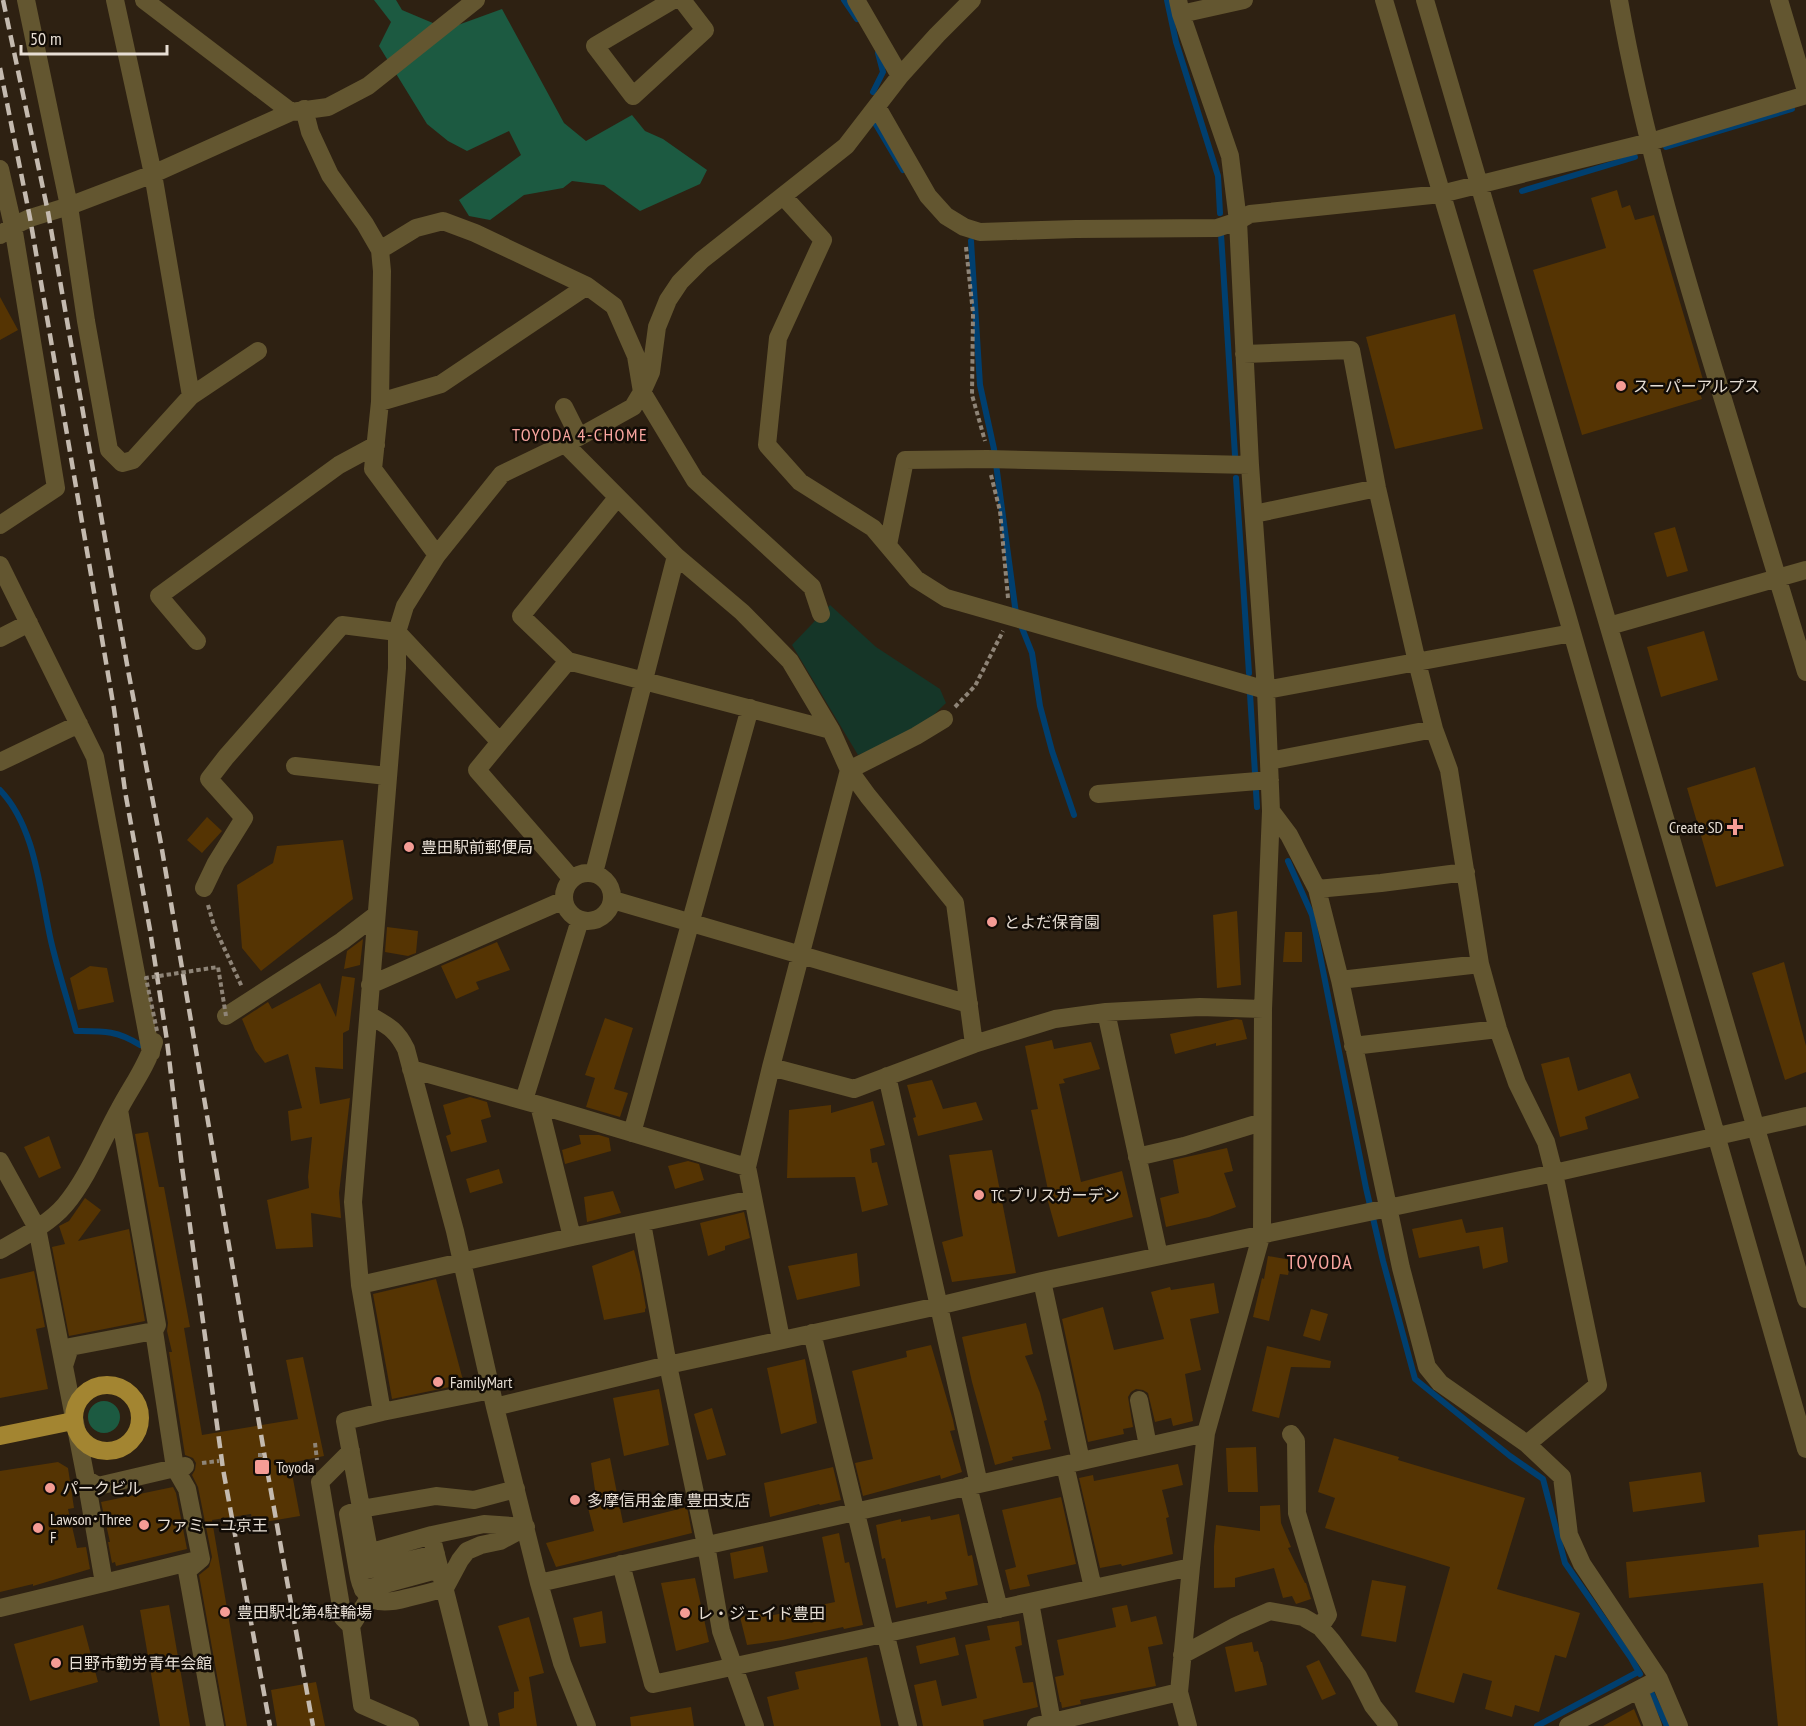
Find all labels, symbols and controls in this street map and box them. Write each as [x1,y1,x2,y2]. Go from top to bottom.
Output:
scale bar [21,18,166,56]
text: 50 m [30,27,62,50]
place label: スーパーアルプス [1633,376,1760,396]
marker: スーパーアルプス [1614,379,1628,393]
district label: TOYODA 4-CHOME [512,423,648,446]
place label: Create SD [1669,817,1723,837]
marker: Create SD [1728,820,1742,834]
place label: 豊田駅前郵便局 [421,837,533,857]
marker: 豊田駅前郵便局 [402,840,416,854]
place label: とよだ保育園 [1004,912,1100,932]
marker: とよだ保育園 [985,915,999,929]
place label: TC ブリスガーデン [991,1185,1120,1205]
marker: TC ブリスガーデン [972,1188,986,1202]
district label: TOYODA [1287,1249,1353,1275]
place label: FamilyMart [450,1372,513,1392]
marker: FamilyMart [431,1375,445,1389]
place label: Toyoda [276,1457,315,1477]
marker: Toyoda [253,1458,271,1476]
place label: パークビル [62,1478,142,1498]
marker: パークビル [43,1481,57,1495]
place label: 多摩信用金庫 豊田支店 [587,1490,750,1510]
marker: 多摩信用金庫 豊田支店 [568,1493,582,1507]
place label: Lawson･Three F [50,1509,131,1547]
place label: ファミーユ京王 [156,1515,268,1535]
marker: ファミーユ京王 [137,1518,151,1532]
marker: Lawson･Three F [31,1521,45,1535]
place label: 豊田駅北第4駐輪場 [237,1602,372,1622]
place label: レ・ジェイド豊田 [697,1603,825,1623]
marker: 豊田駅北第4駐輪場 [218,1605,232,1619]
marker: レ・ジェイド豊田 [678,1606,692,1620]
place label: 日野市勤労青年会館 [68,1653,212,1673]
marker: 日野市勤労青年会館 [49,1656,63,1670]

